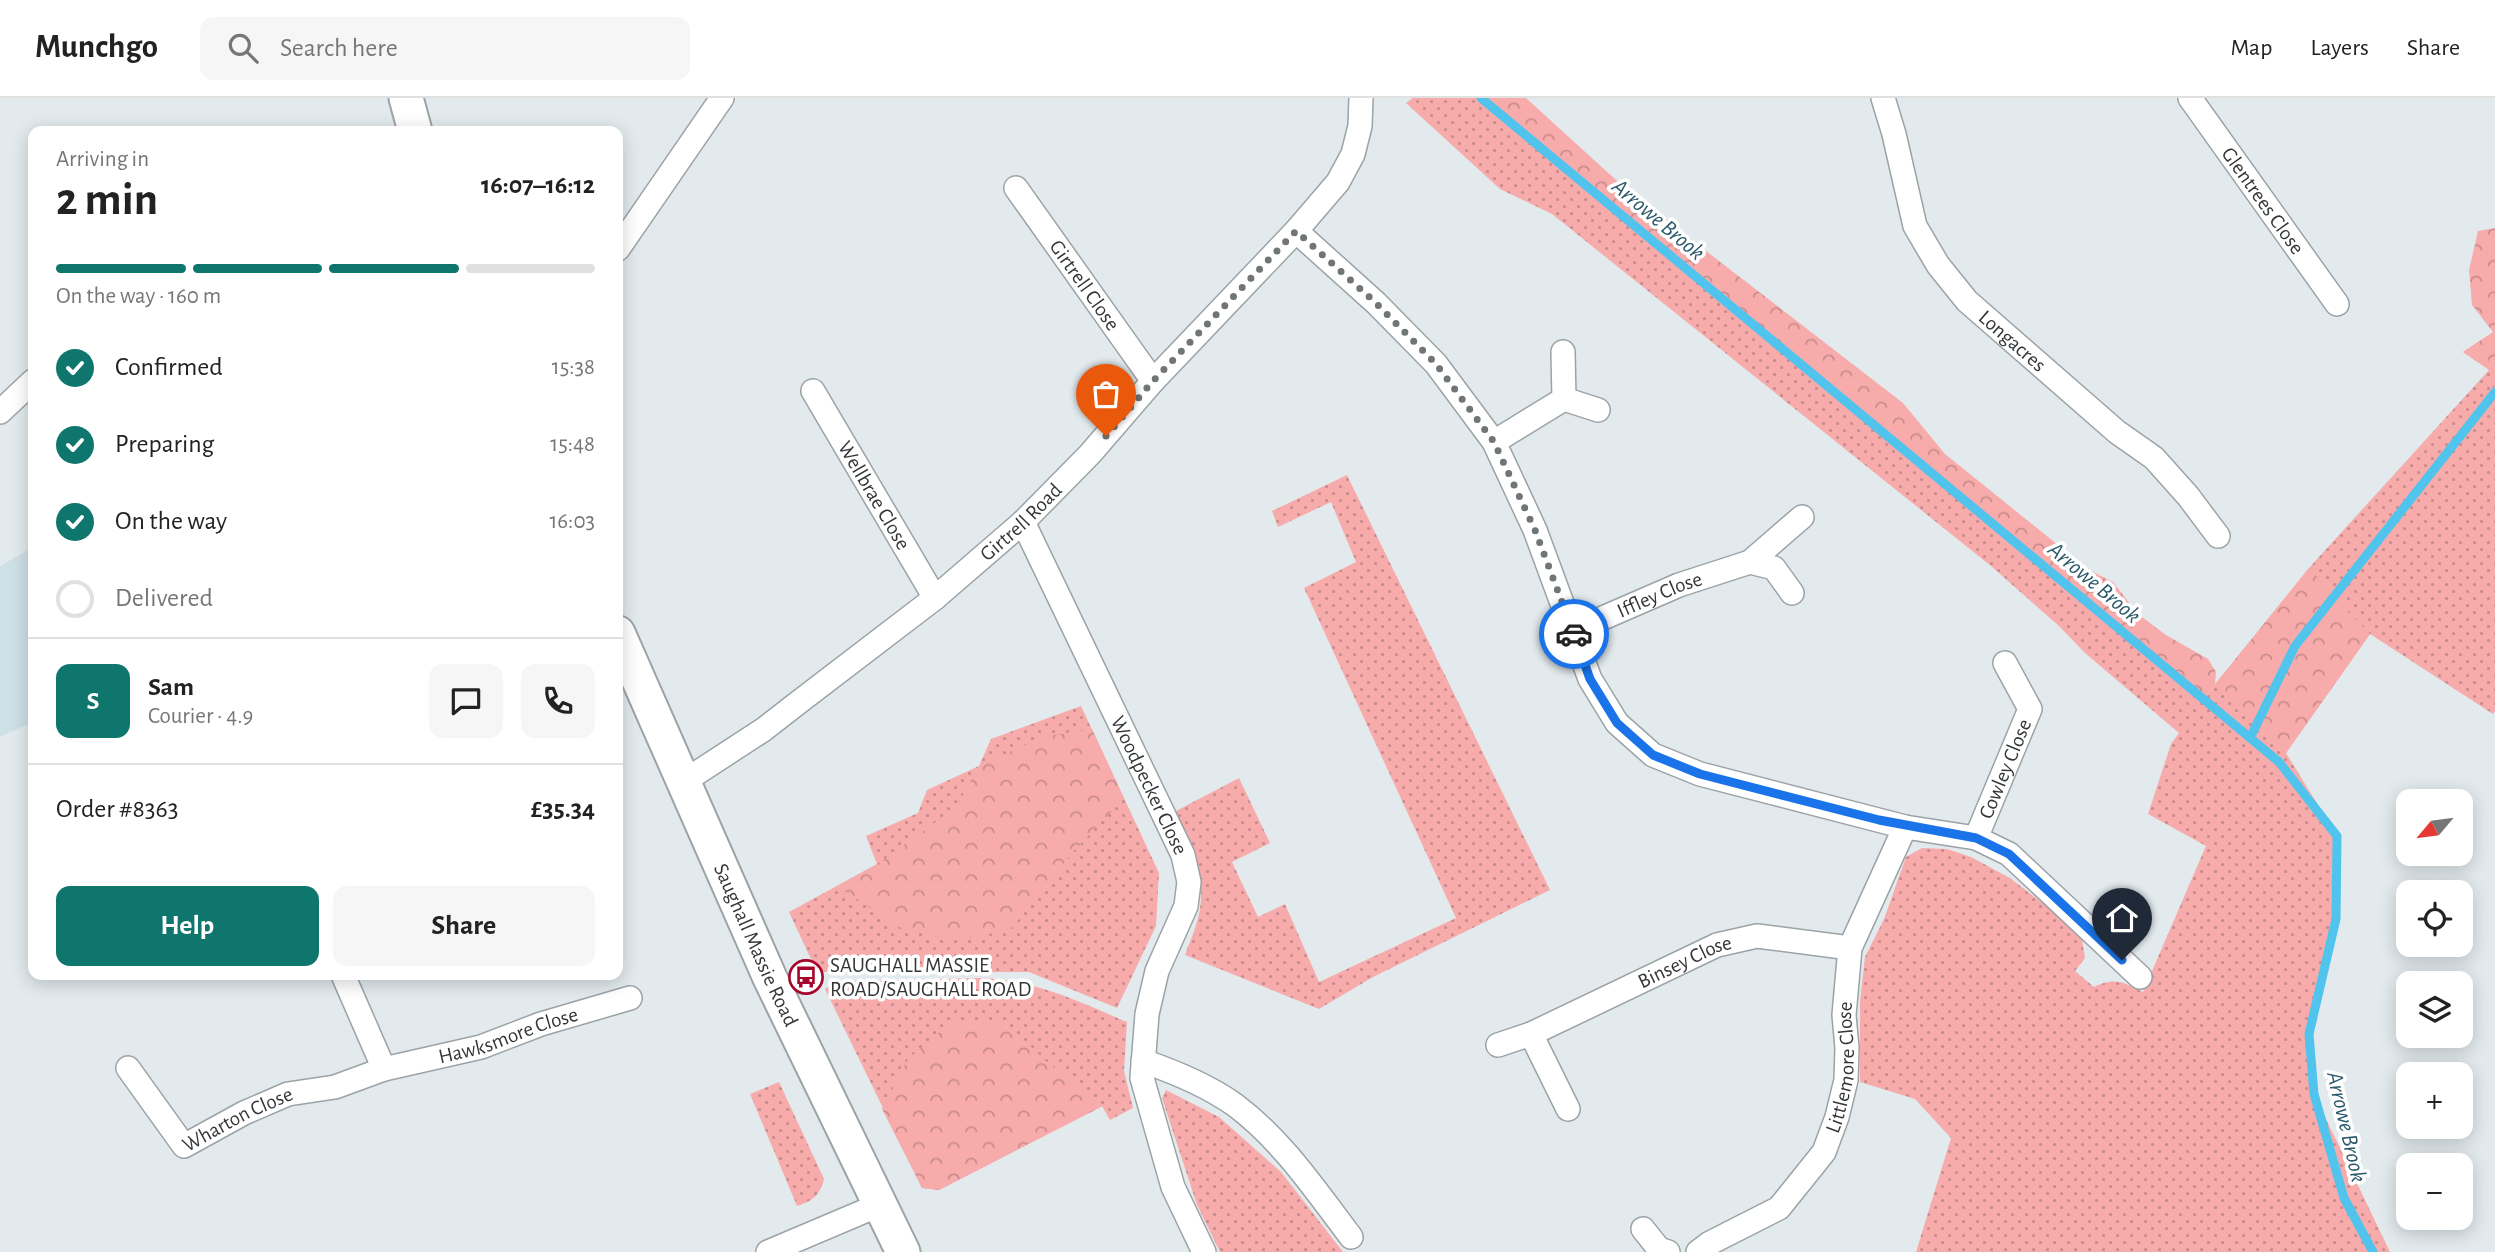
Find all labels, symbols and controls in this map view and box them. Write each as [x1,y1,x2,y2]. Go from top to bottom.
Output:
search box [200,17,690,80]
icon: search [224,29,262,67]
text: Munchgo [35,31,158,64]
text: Search here [280,35,398,61]
text: Map [2230,36,2272,60]
text: Layers [2310,36,2369,60]
text: Share [2407,36,2460,60]
street label: Glentrees Close [2218,143,2308,258]
text: Arriving in [56,148,149,171]
text: 16:07–16:12 [481,172,595,198]
water label: Arrowe Brook [1607,174,1709,265]
text: 2 min [56,177,158,223]
street label: Girtrell Close [1046,236,1124,334]
text: On the way · 160 m [56,285,221,308]
street label: Longacres [1975,306,2050,375]
icon: check [56,349,94,387]
text: Confirmed [115,354,223,380]
text: 15:38 [552,356,595,379]
pin [1076,364,1136,436]
icon: bag [1087,375,1125,413]
icon: check [56,426,94,464]
text: Preparing [115,431,214,457]
text: 15:48 [550,433,595,456]
street label: Wellbrae Close [834,437,914,553]
street label: Girtrell Road [976,479,1066,565]
icon: check [56,503,94,541]
text: On the way [115,508,227,534]
text: 16:03 [549,510,595,533]
water label: Arrowe Brook [2043,537,2145,628]
street label: Iffley Close [1614,568,1705,621]
text: Delivered [115,585,213,611]
courier [1539,599,1609,669]
icon: car [1555,615,1593,653]
button: chat [429,664,503,738]
button: phone [521,664,595,738]
text: Sam [148,674,194,700]
text: S [87,688,99,714]
text: Courier · 4.9 [148,705,253,728]
street label: Woodpecker Close [1107,713,1192,858]
street label: Cowley Close [1975,716,2035,822]
north arrow [2396,789,2473,866]
map controls [2396,789,2473,1230]
text: Order #8363 [56,796,178,822]
text: £35.34 [531,796,595,822]
street label: Saughall Massie Road [710,860,802,1030]
button: locate [2396,880,2473,957]
button: Help [56,886,319,966]
button: Share [333,886,595,966]
pin [2092,888,2152,960]
icon: home [2103,899,2141,937]
street label: Binsey Close [1634,932,1733,992]
place label: SAUGHALL MASSIE ROAD/SAUGHALL ROAD [830,955,1031,1000]
bus stop icon: SAUGHALL MASSIE ROAD/SAUGHALL ROAD [787,958,825,996]
button: layers [2396,971,2473,1048]
street label: Littlemore Close [1822,1000,1858,1136]
street label: Hawksmore Close [436,1003,580,1067]
button: + [2396,1062,2473,1139]
water label: Arrowe Brook [2322,1069,2370,1185]
street label: Wharton Close [179,1083,296,1155]
button: − [2396,1153,2473,1230]

